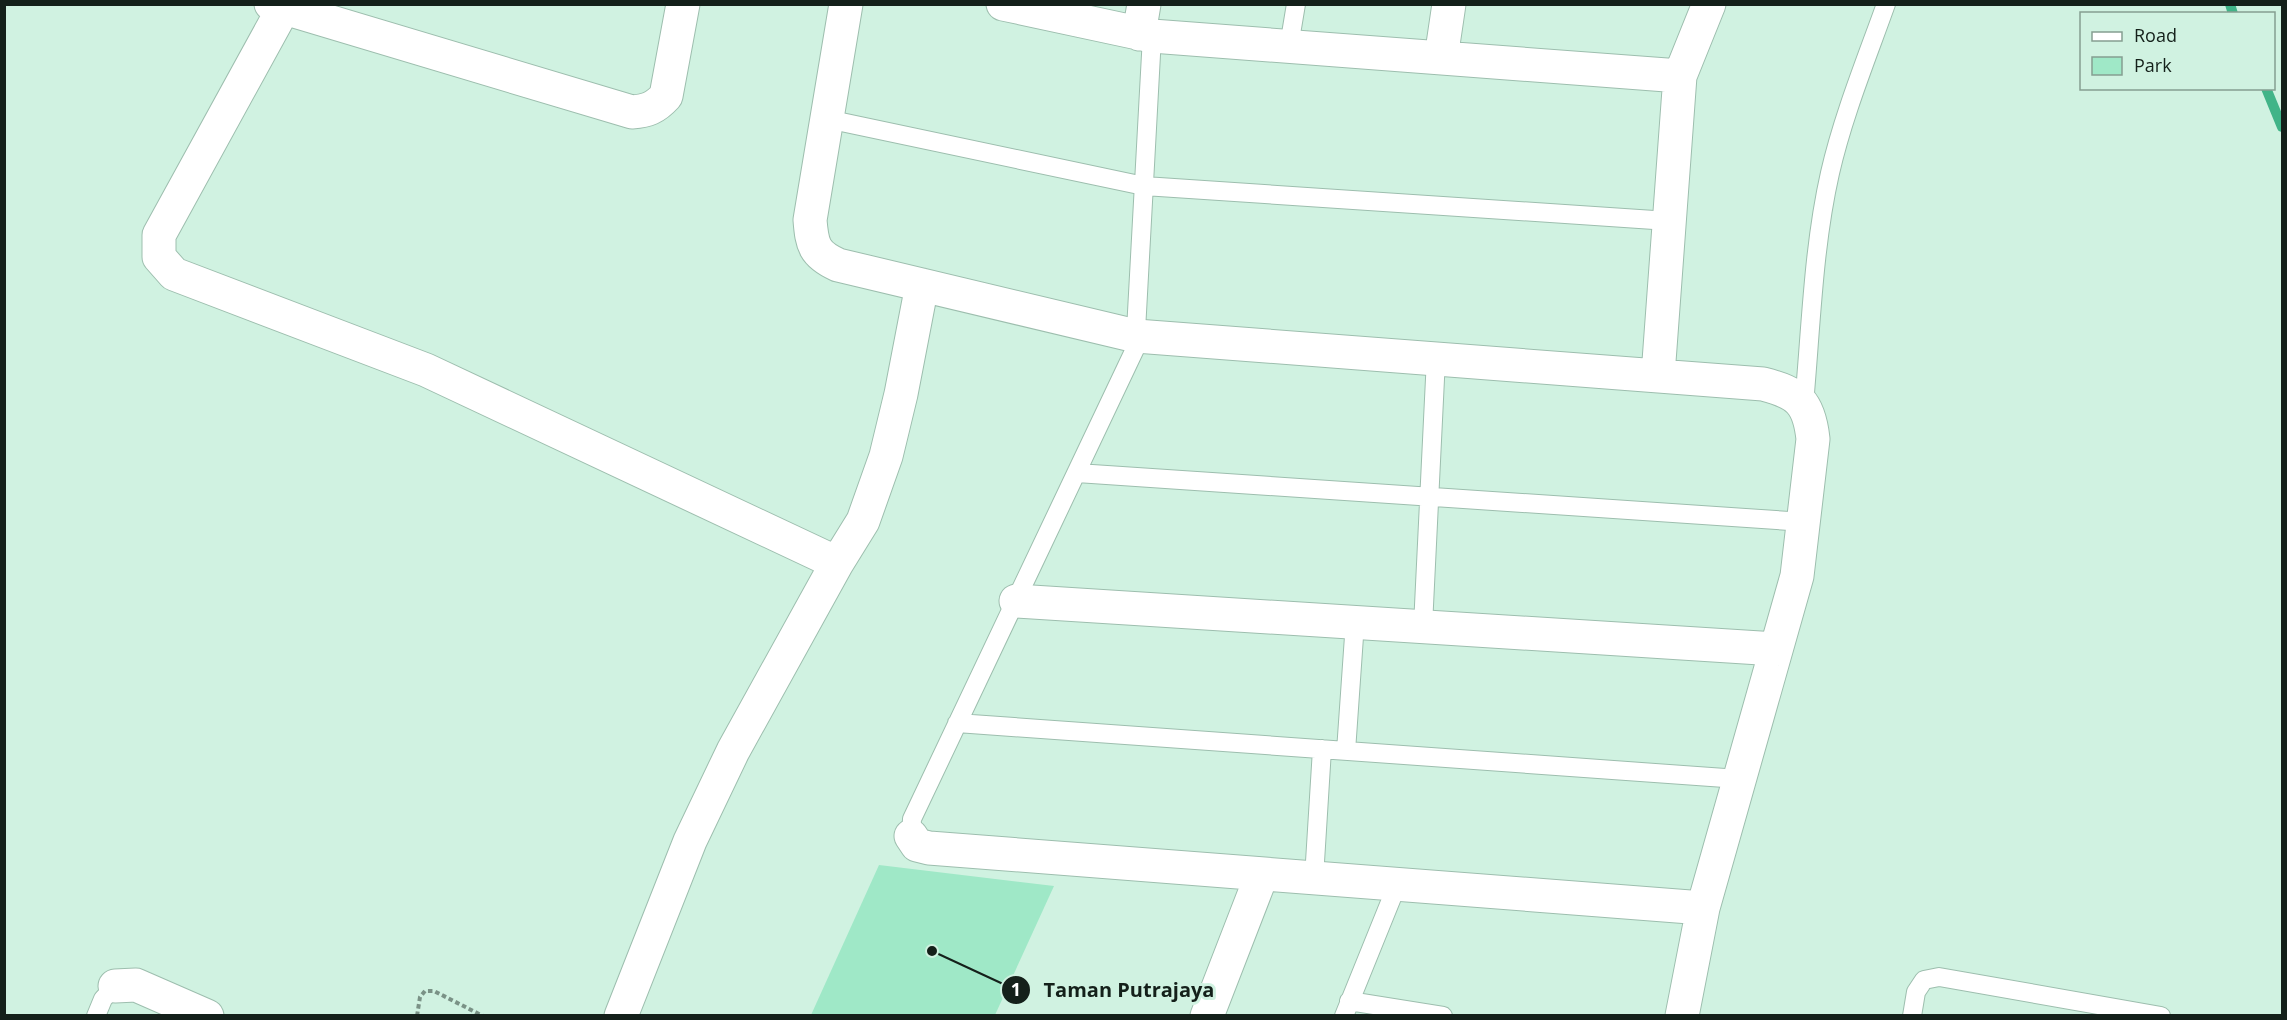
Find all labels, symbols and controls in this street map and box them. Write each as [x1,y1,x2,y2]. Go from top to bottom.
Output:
legend [2080,12,2275,90]
text: Road [2134,23,2177,47]
text: Park [2134,53,2172,77]
callout: Taman Putrajaya [1001,971,1226,1009]
text: Taman Putrajaya [1044,976,1214,1003]
text: 1 [1011,977,1021,1001]

